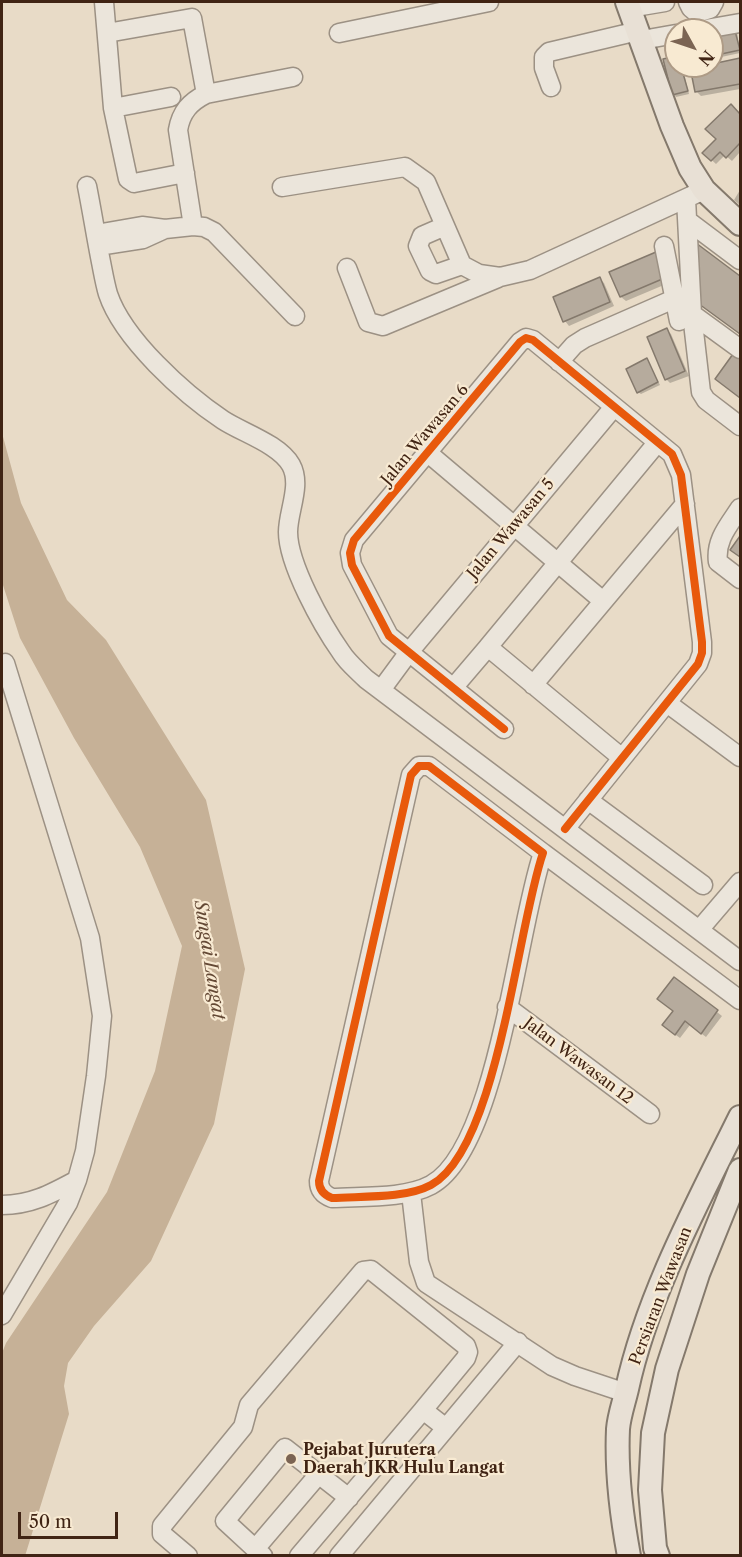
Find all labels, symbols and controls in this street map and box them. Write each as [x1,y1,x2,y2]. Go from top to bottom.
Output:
north arrow [664,18,724,78]
text: N [694,47,718,70]
street label: Jalan Wawasan 6 [377,381,473,489]
street label: Jalan Wawasan 5 [463,475,559,583]
water label: Sungai Langat [189,899,229,1021]
street label: Jalan Wawasan 12 [519,1014,637,1108]
street label: Persiaran Wawasan [626,1224,696,1368]
place label: Pejabat Jurutera Daerah JKR Hulu Langat [303,1440,504,1478]
marker: Pejabat Jurutera Daerah JKR Hulu Langat [284,1452,298,1466]
scale bar [21,1500,122,1538]
text: 50 m [29,1511,72,1533]

